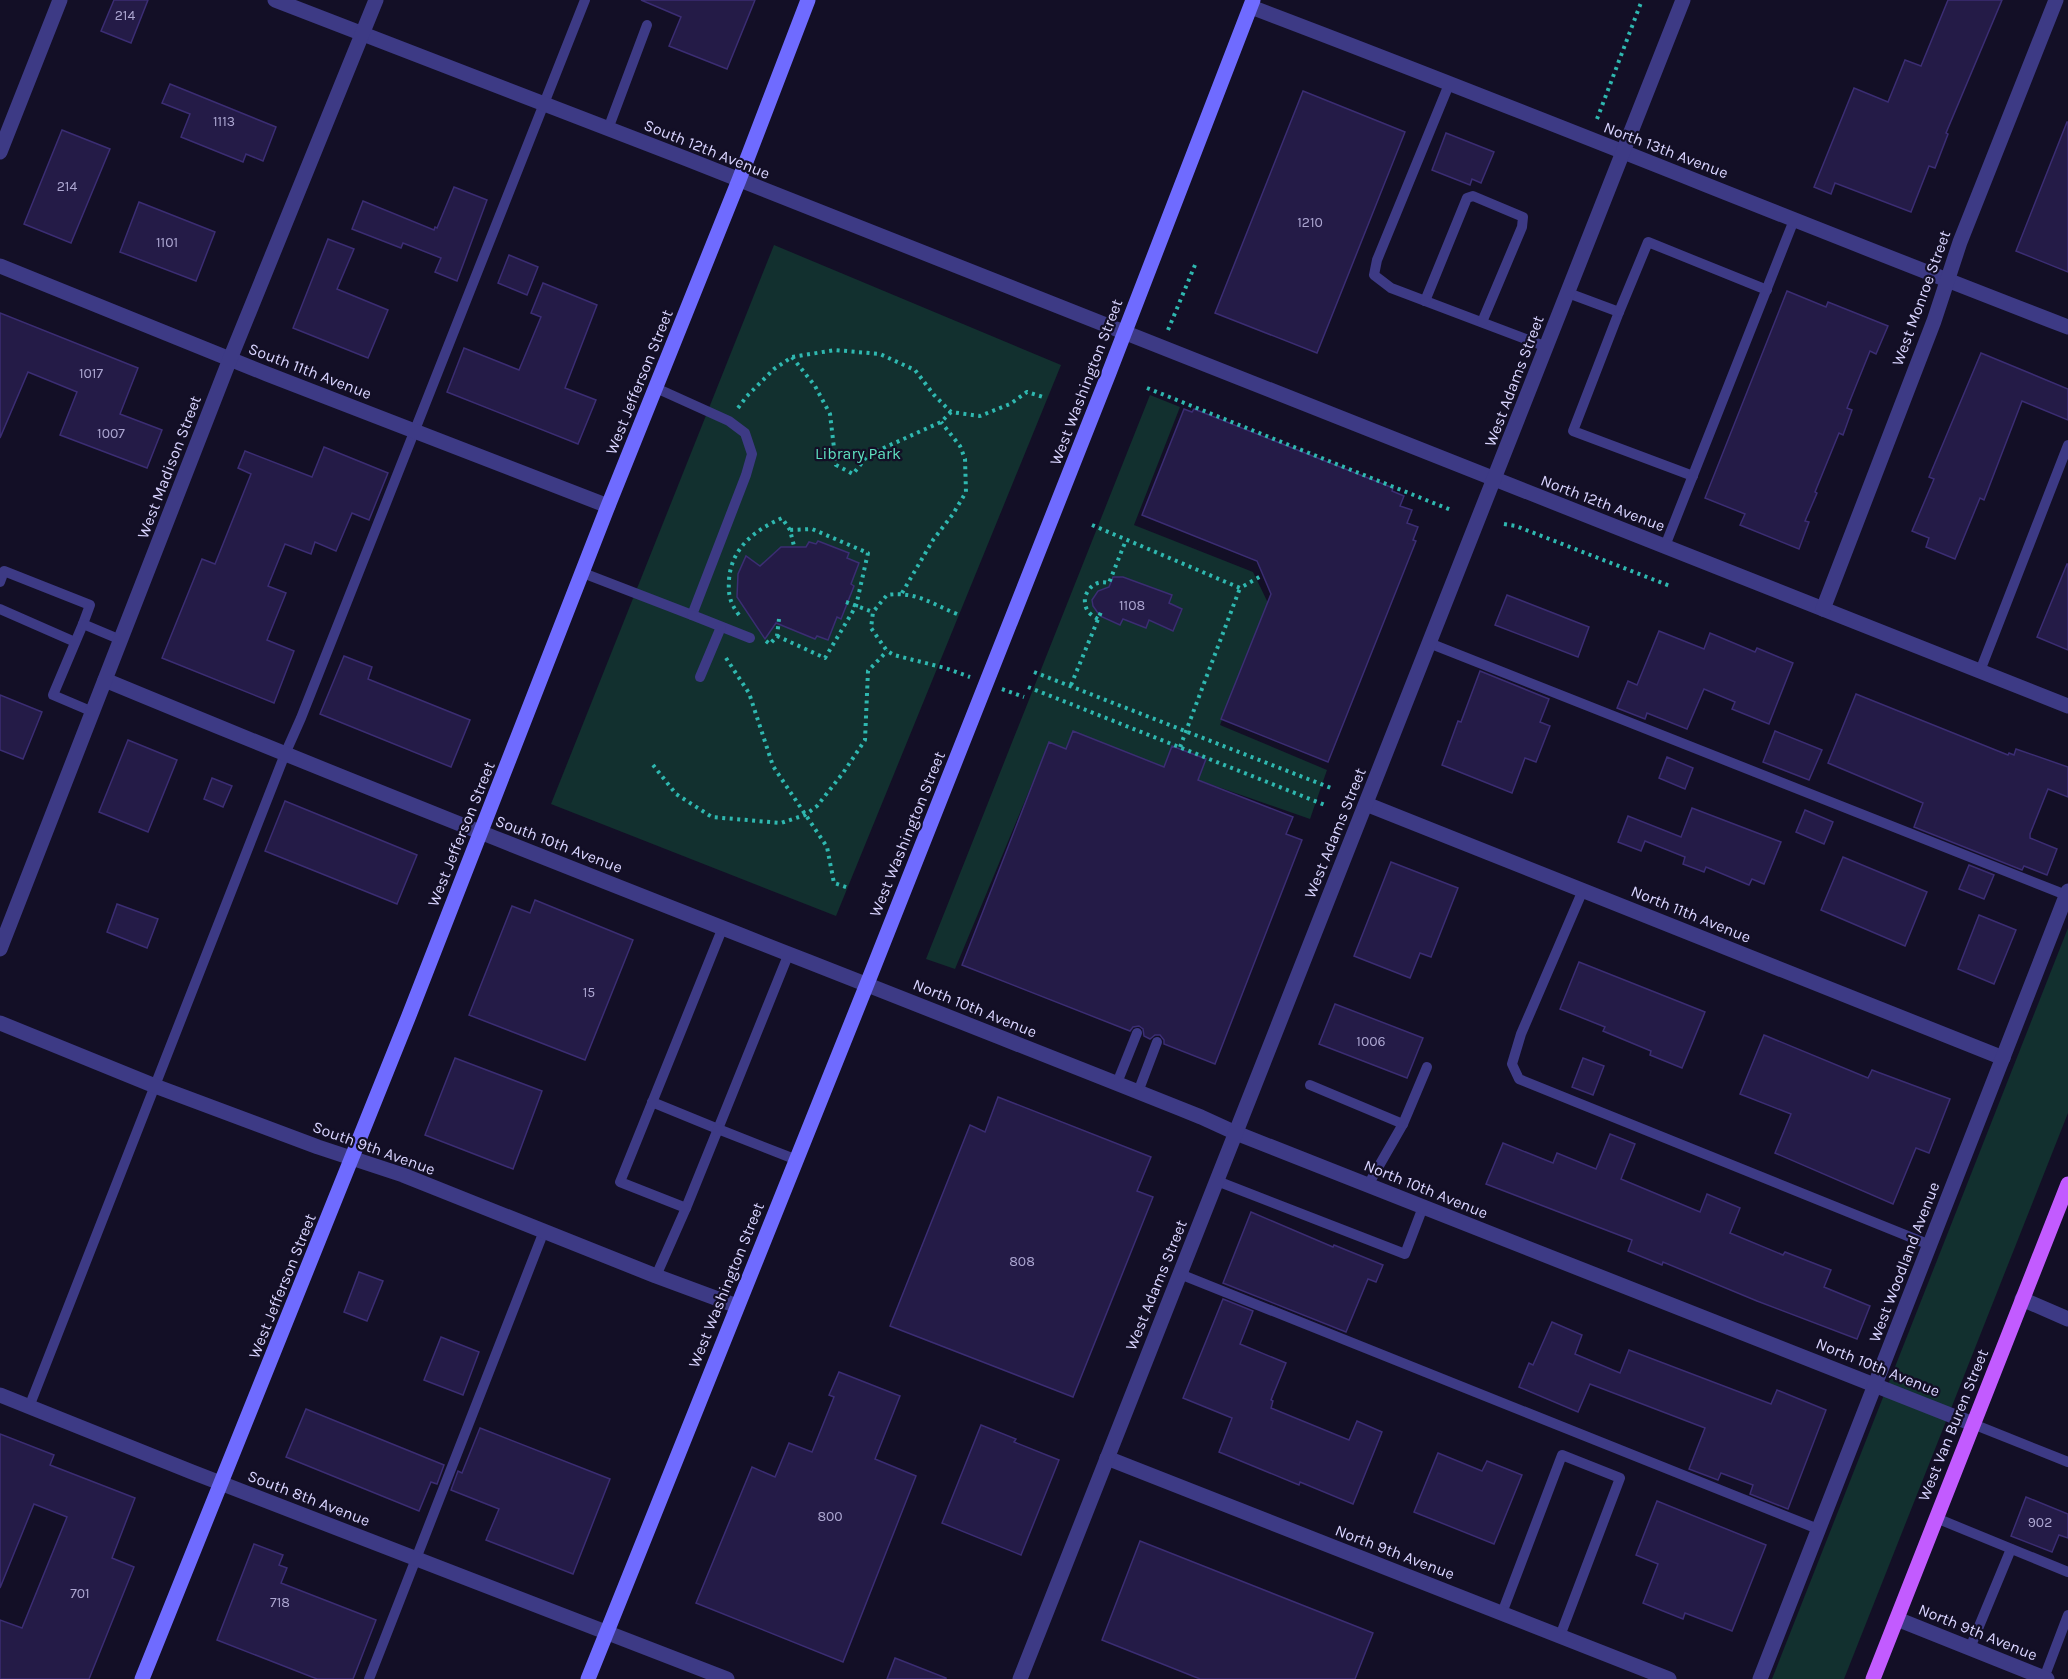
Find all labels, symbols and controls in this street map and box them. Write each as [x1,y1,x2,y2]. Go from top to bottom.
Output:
house number: 214 [115,7,135,24]
house number: 1113 [213,113,235,130]
street label: South 12th Avenue [641,115,773,183]
street label: North 13th Avenue [1601,118,1731,182]
house number: 214 [57,178,77,195]
house number: 1210 [1297,214,1323,231]
street label: West Monroe Street [1888,228,1954,368]
house number: 1101 [156,234,178,251]
street label: West Washington Street [1046,296,1126,468]
street label: West Jefferson Street [601,307,677,457]
street label: West Adams Street [1480,313,1548,449]
street label: South 11th Avenue [246,339,374,403]
house number: 1017 [79,365,103,382]
street label: West Madison Street [133,393,205,541]
house number: 1007 [97,425,125,442]
park label: Library Park [815,444,901,463]
street label: North 12th Avenue [1538,471,1668,535]
house number: 1108 [1119,597,1145,614]
street label: West Washington Street [865,749,949,919]
street label: West Jefferson Street [423,759,499,909]
street label: West Adams Street [1300,765,1370,901]
street label: South 10th Avenue [493,811,625,877]
street label: North 11th Avenue [1628,881,1754,947]
street label: North 10th Avenue [910,974,1040,1042]
house number: 15 [583,984,595,1001]
house number: 1006 [1356,1033,1386,1050]
street label: South 9th Avenue [310,1117,438,1179]
street label: North 10th Avenue [1361,1155,1491,1223]
street label: West Woodland Avenue [1865,1179,1943,1345]
street label: West Washington Street [684,1200,768,1370]
street label: West Jefferson Street [244,1211,320,1361]
street label: West Adams Street [1121,1217,1191,1353]
house number: 808 [1009,1253,1035,1270]
street label: North 10th Avenue [1813,1333,1943,1401]
street label: West Van Buren Street [1914,1346,1992,1504]
street label: South 8th Avenue [245,1466,373,1530]
house number: 800 [817,1508,843,1525]
house number: 902 [2028,1514,2052,1531]
street label: North 9th Avenue [1333,1520,1457,1584]
house number: 701 [70,1585,90,1602]
house number: 718 [270,1594,290,1611]
street label: North 9th Avenue [1916,1600,2040,1664]

